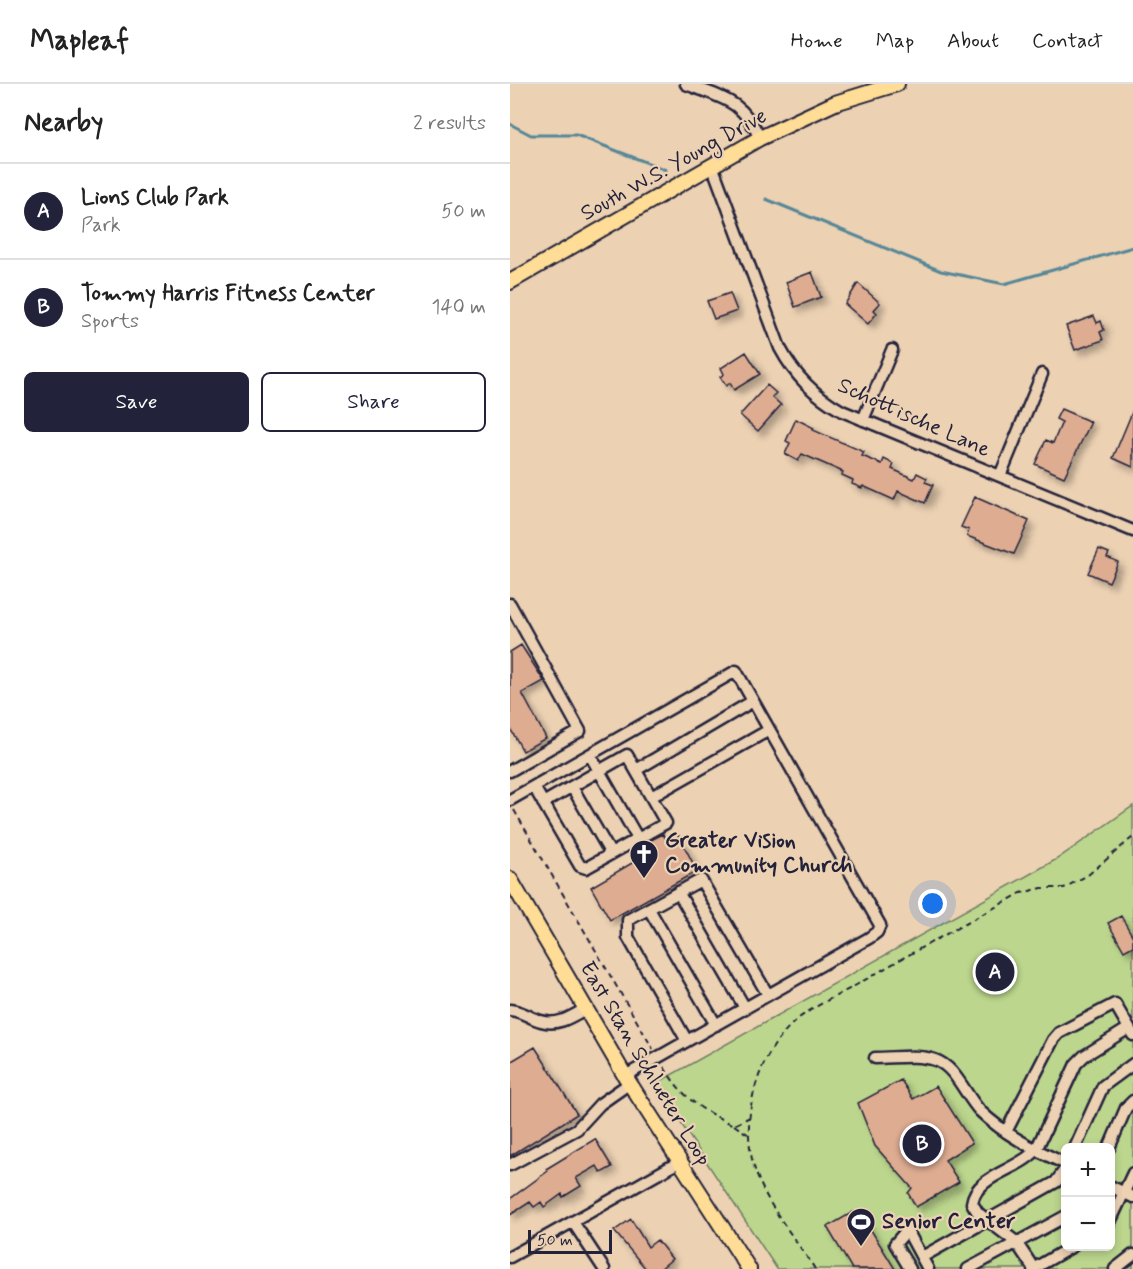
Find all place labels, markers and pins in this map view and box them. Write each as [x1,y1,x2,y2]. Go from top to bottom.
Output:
place label: Greater Vision Community Church [665,827,853,880]
church icon: Greater Vision Community Church [628,838,660,880]
pin: A [976,950,1014,994]
pin: B [902,1122,942,1166]
sports icon: Senior Center [845,1206,877,1248]
place label: Senior Center [882,1208,1016,1236]

